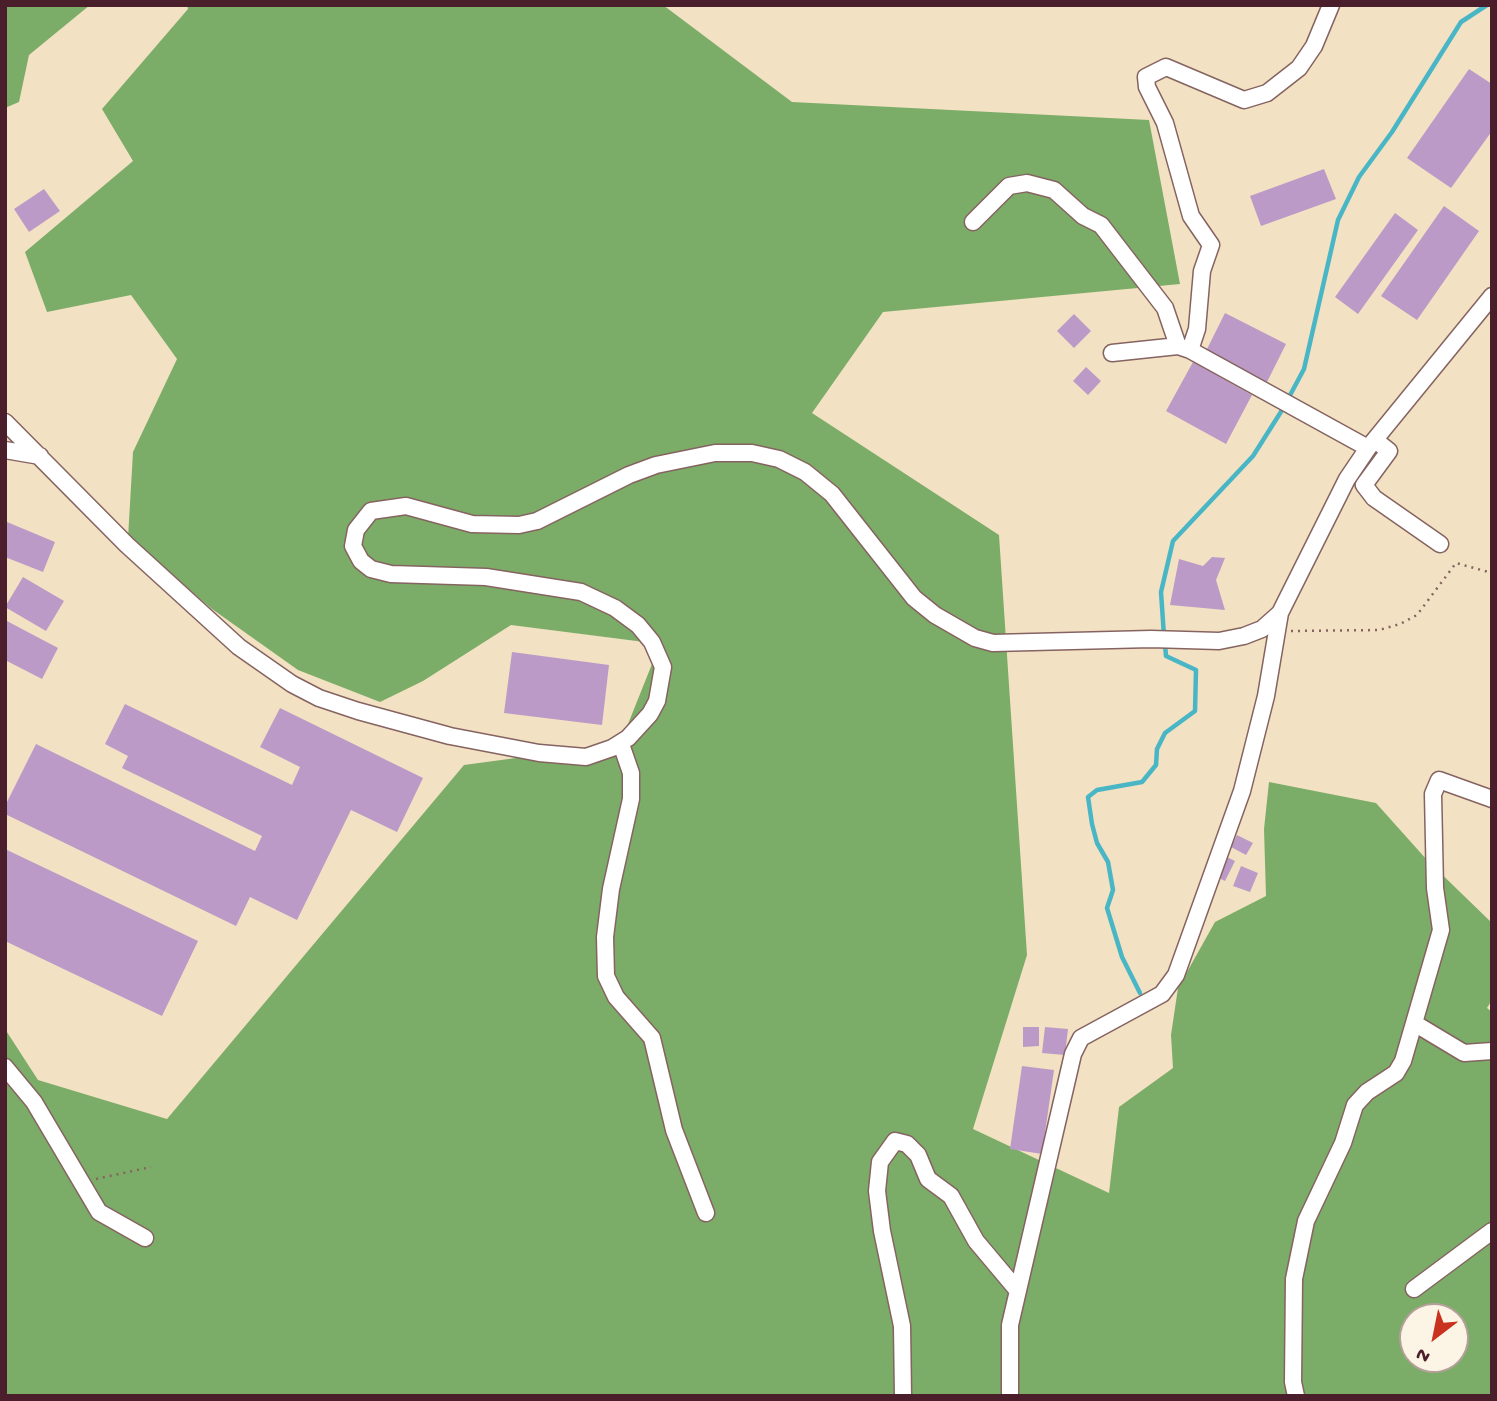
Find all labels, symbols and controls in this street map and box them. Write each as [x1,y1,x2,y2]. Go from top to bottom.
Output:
north arrow [1399,1303,1469,1373]
text: N [1412,1341,1435,1368]

